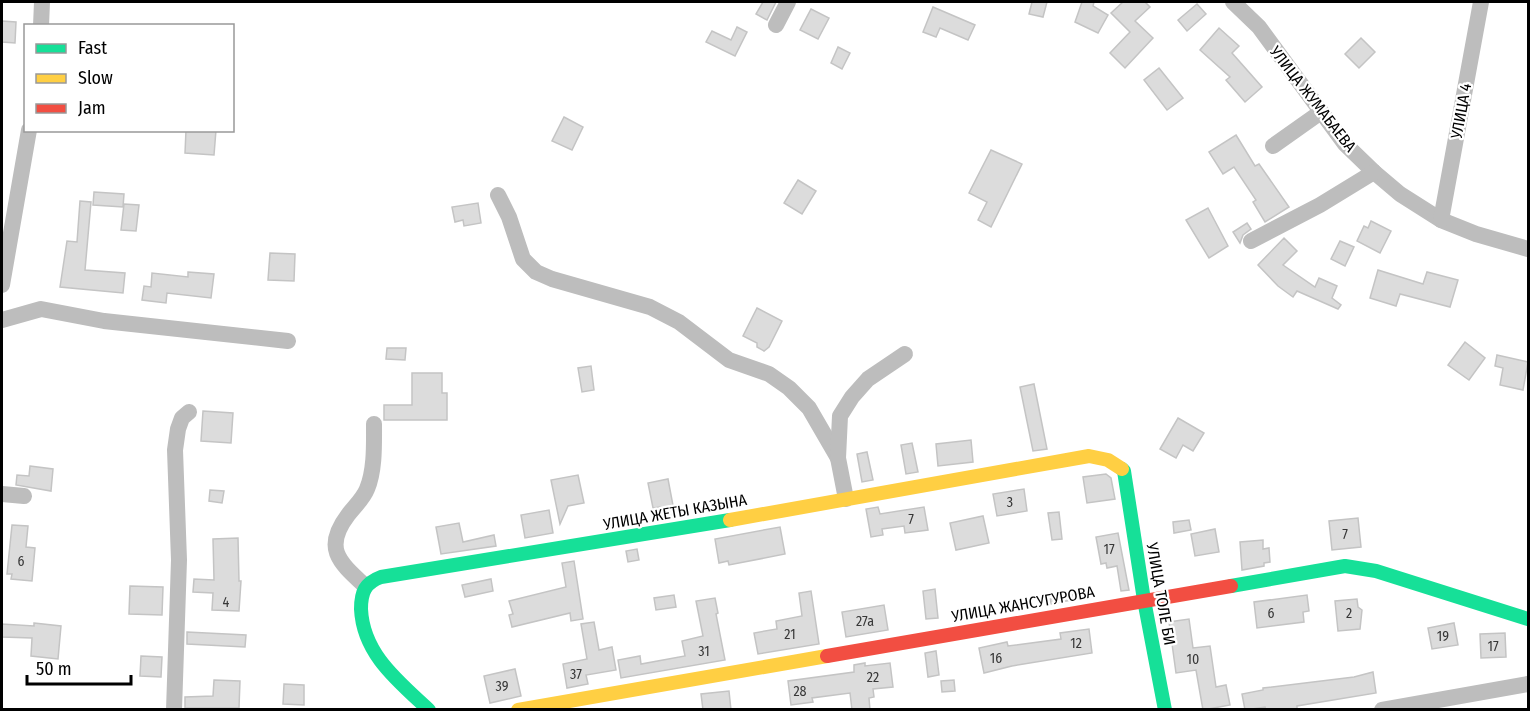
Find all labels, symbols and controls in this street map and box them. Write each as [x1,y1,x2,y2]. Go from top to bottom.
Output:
legend [24,24,234,132]
text: Fast [78,37,107,59]
street label: УЛИЦА ЖУМАБАЕВА [1265,42,1361,156]
text: Slow [78,67,113,89]
street label: УЛИЦА 4 [1447,81,1475,141]
text: Jam [78,97,106,119]
street label: УЛИЦА ЖЕТЫ КАЗЫНА [601,490,749,534]
house number: 3 [1007,494,1013,511]
house number: 7 [908,511,914,528]
house number: 7 [1342,526,1348,543]
street label: УЛИЦА ТОЛЕ БИ [1142,540,1179,647]
house number: 17 [1103,541,1115,558]
house number: 6 [18,553,25,570]
street label: УЛИЦА ЖАНСУГУРОВА [949,582,1097,626]
house number: 4 [223,594,230,611]
house number: 6 [1268,605,1275,622]
house number: 2 [1346,605,1352,622]
house number: 27а [856,613,874,630]
house number: 21 [784,626,796,643]
house number: 19 [1437,628,1449,645]
house number: 12 [1070,635,1082,652]
house number: 17 [1487,638,1499,655]
house number: 31 [698,643,710,660]
scale bar [27,648,130,686]
house number: 16 [990,650,1002,667]
house number: 10 [1187,651,1199,668]
text: 50 m [36,658,72,680]
house number: 37 [570,666,582,683]
house number: 22 [867,669,879,686]
house number: 39 [496,678,509,695]
house number: 28 [793,683,807,700]

